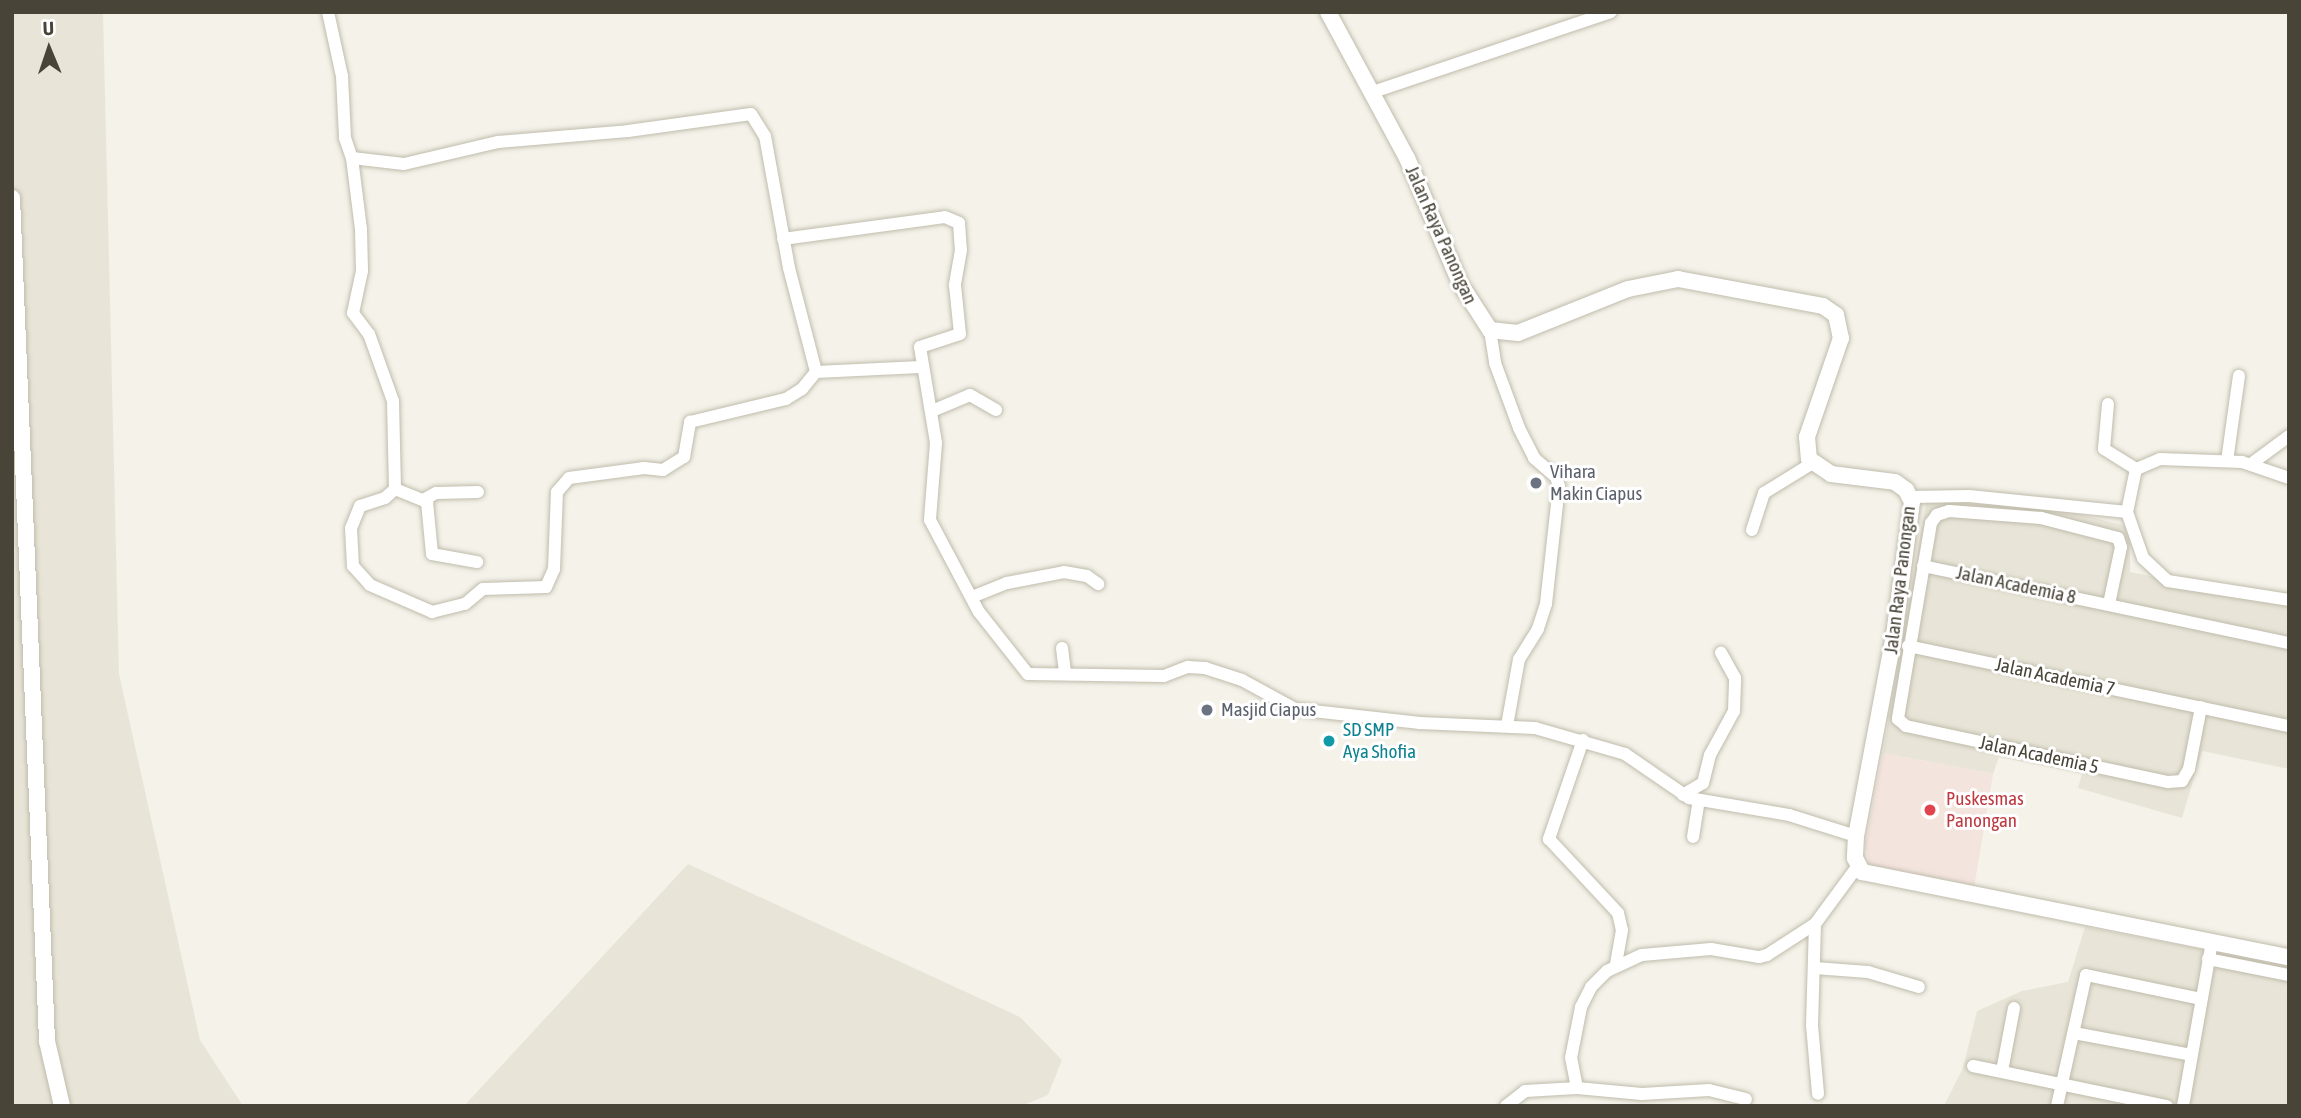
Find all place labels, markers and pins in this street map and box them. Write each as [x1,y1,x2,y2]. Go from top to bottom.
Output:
place label: Vihara Makin Ciapus [1550,461,1642,505]
marker: Vihara Makin Ciapus [1528,475,1544,491]
place label: Masjid Ciapus [1221,699,1316,721]
marker: Masjid Ciapus [1199,702,1215,718]
place label: SD SMP Aya Shofia [1343,719,1416,763]
marker: SD SMP Aya Shofia [1321,733,1337,749]
place label: Puskesmas Panongan [1946,788,2024,832]
marker: Puskesmas Panongan [1920,800,1940,820]

